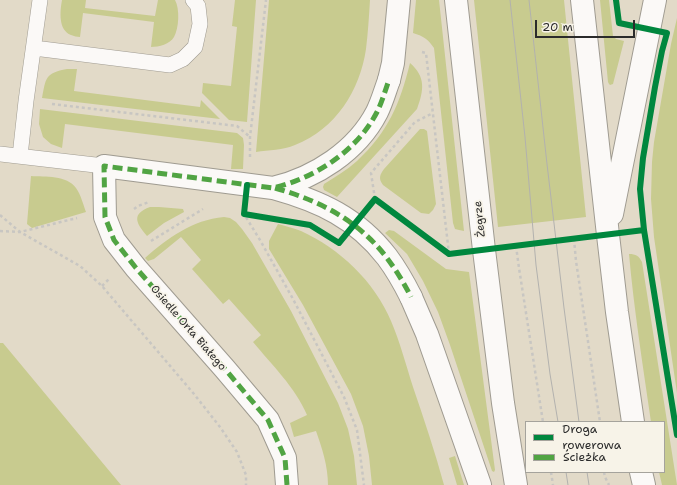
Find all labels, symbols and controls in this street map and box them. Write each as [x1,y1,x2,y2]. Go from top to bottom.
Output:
scale bar [537,12,637,38]
text: 20 m [542,19,573,35]
street label: Żegrze [472,200,488,238]
street label: Osiedle Orła Białego [147,283,229,373]
legend [525,421,665,473]
text: Droga rowerowa [562,421,621,453]
text: Ścieżka [563,449,606,465]

